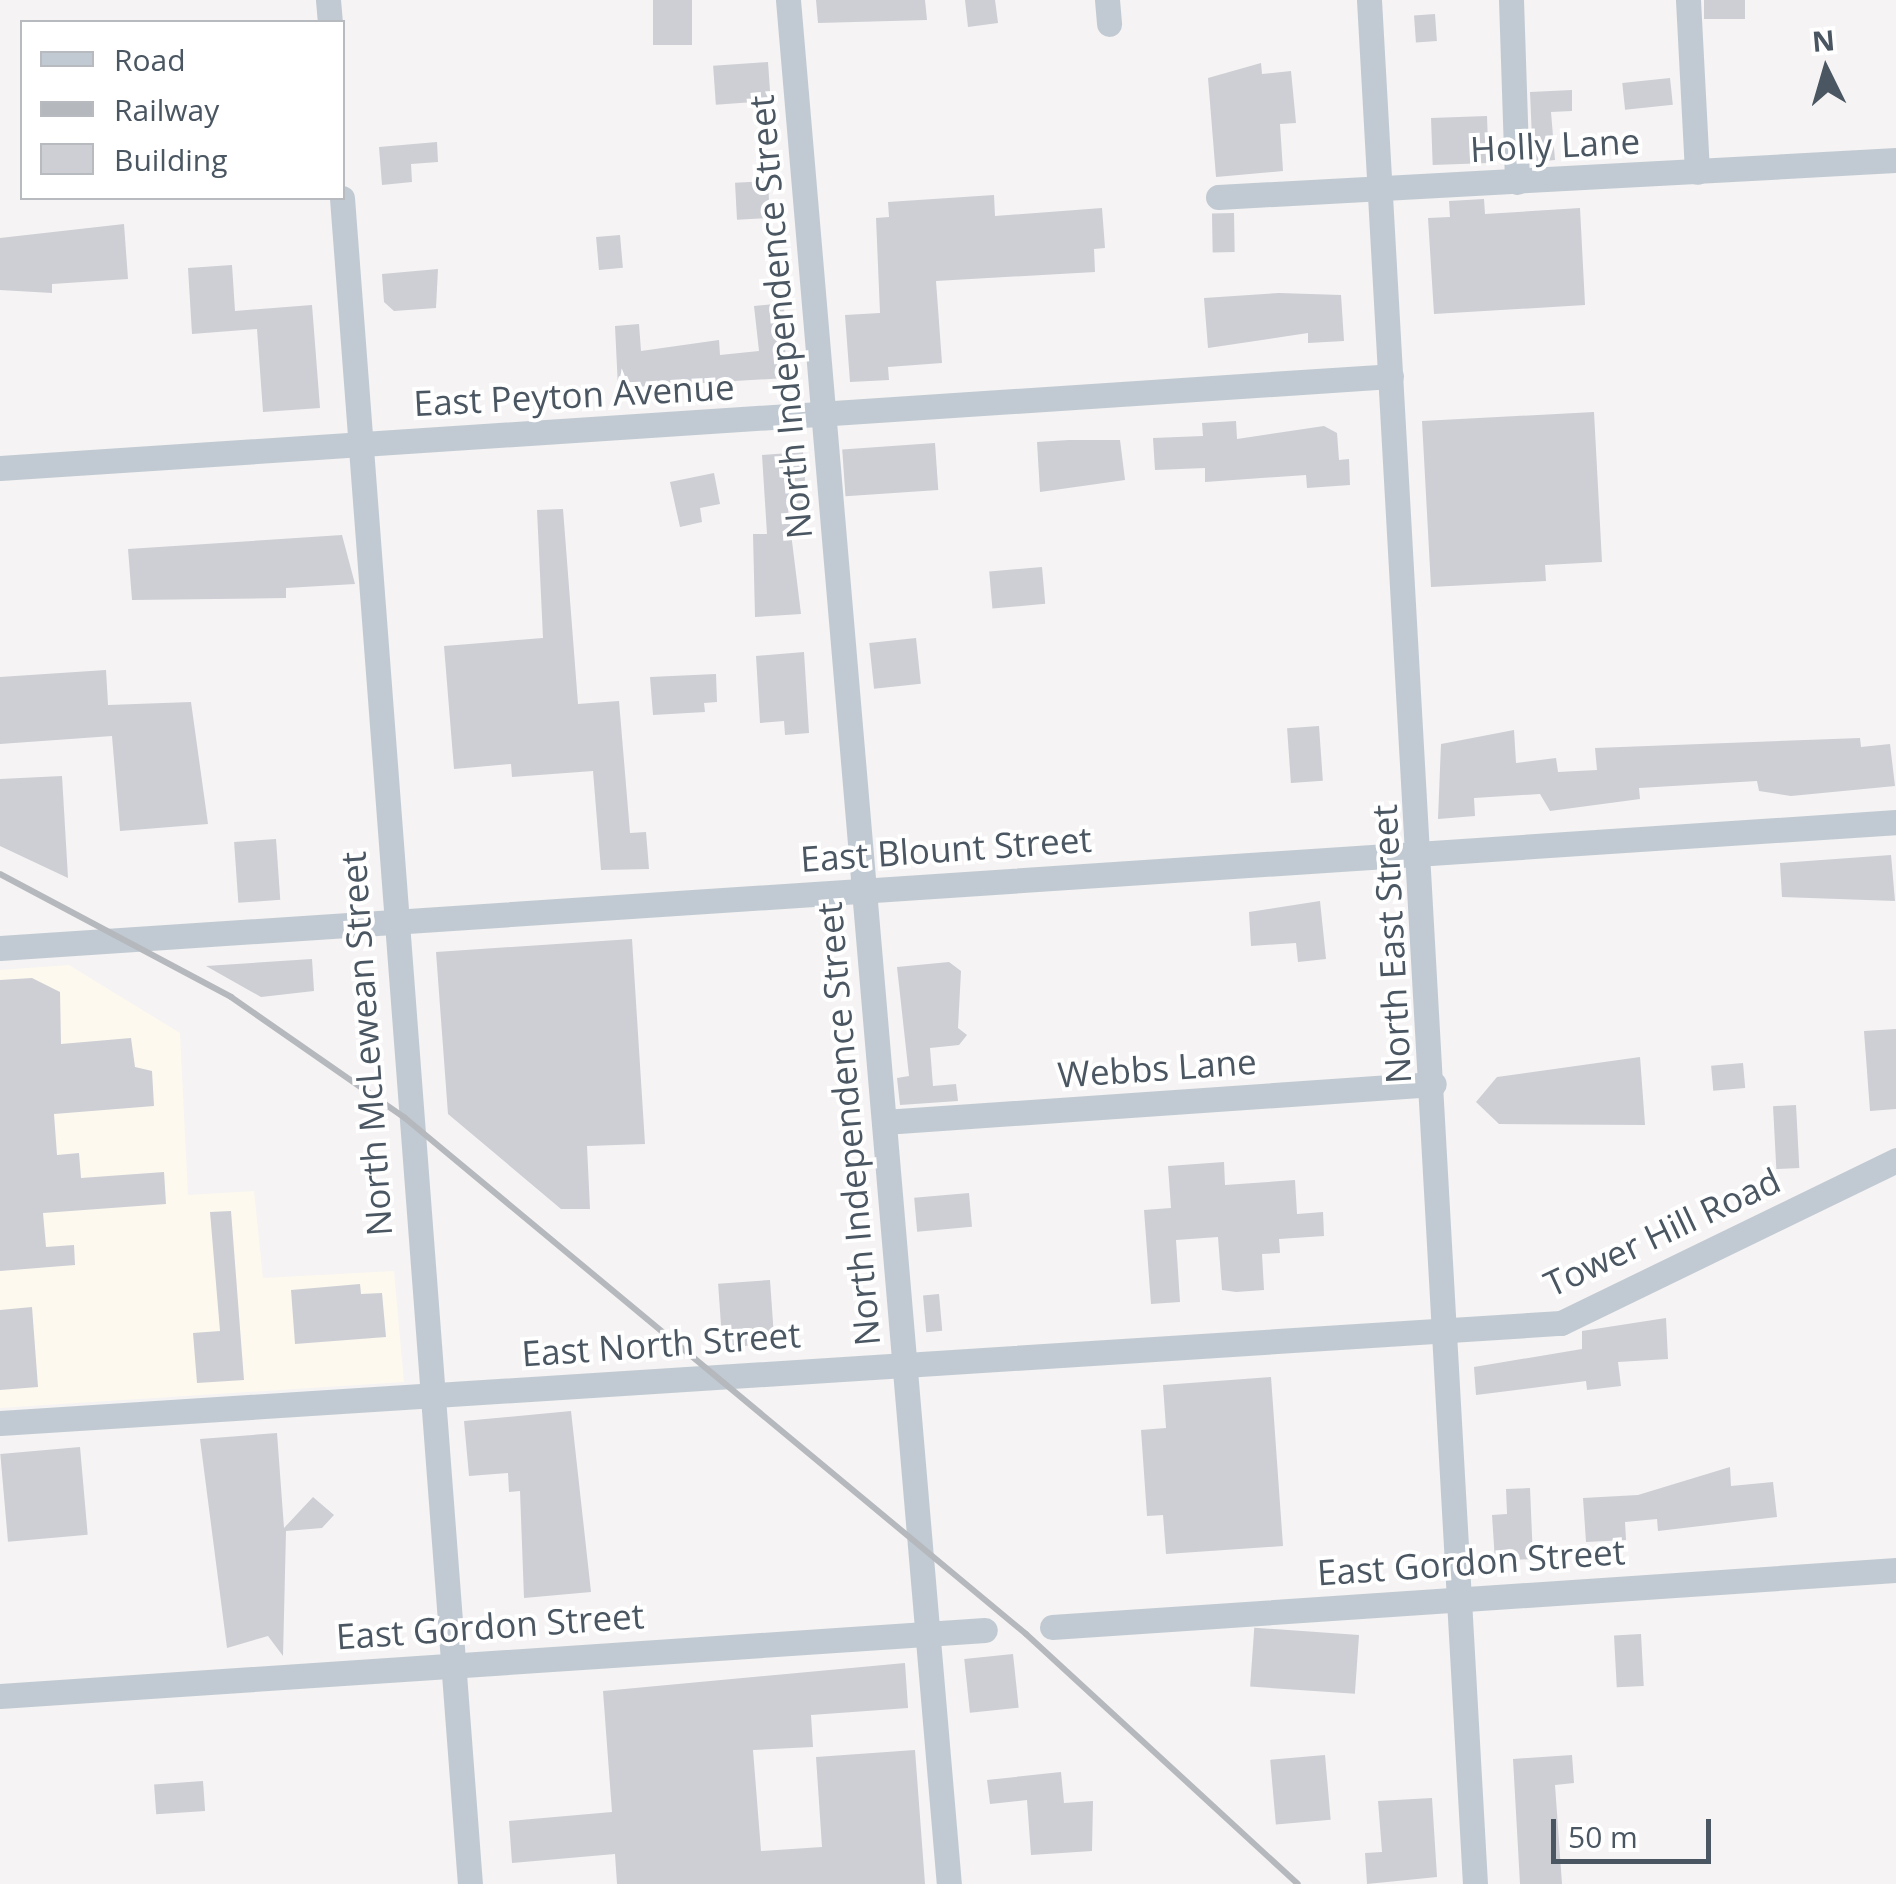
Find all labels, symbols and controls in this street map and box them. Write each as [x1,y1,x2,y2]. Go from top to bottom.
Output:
legend [20,20,345,200]
north arrow [1776,20,1876,120]
text: N [1810,20,1836,60]
text: Road [114,39,186,80]
text: Railway [114,89,219,130]
street label: North Independence Street [740,93,820,541]
street label: Holly Lane [1469,120,1641,170]
text: Building [114,139,228,180]
street label: East Peyton Avenue [412,366,736,424]
street label: North East Street [1363,803,1419,1085]
street label: East Blount Street [799,818,1093,880]
street label: North McLewean Street [332,850,400,1238]
street label: North Independence Street [808,900,888,1348]
street label: Webbs Lane [1056,1040,1258,1096]
street label: Tower Hill Road [1537,1159,1787,1305]
street label: East North Street [520,1313,802,1375]
street label: East Gordon Street [1316,1530,1626,1594]
street label: East Gordon Street [335,1594,645,1658]
scale bar [1556,1799,1716,1861]
text: 50 m [1568,1816,1638,1857]

